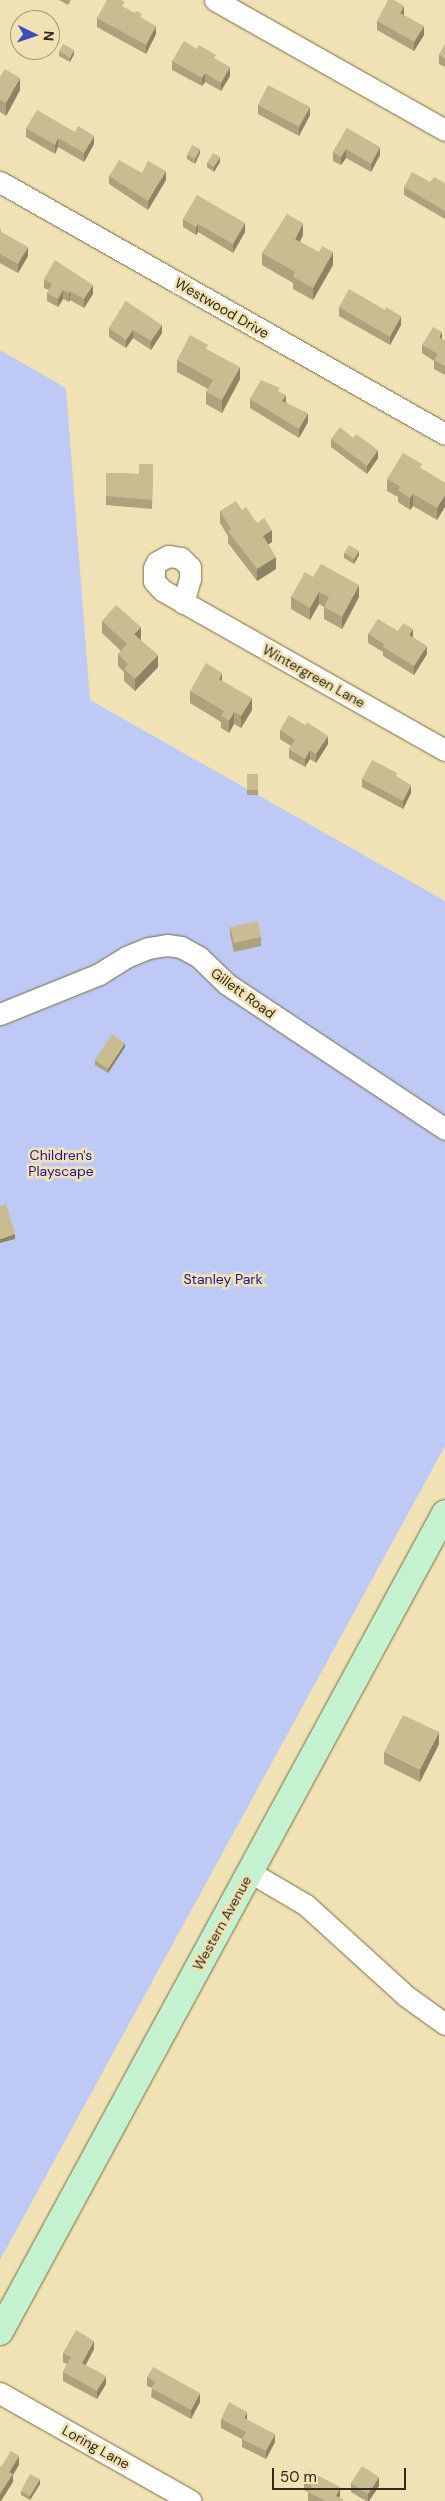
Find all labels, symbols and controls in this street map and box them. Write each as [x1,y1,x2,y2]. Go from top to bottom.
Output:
north arrow [10,10,60,60]
text: N [40,30,58,42]
street label: Westwood Drive [172,274,272,342]
street label: Wintergreen Lane [260,641,368,711]
street label: Gillett Road [208,964,278,1022]
park label: Children's Playscape [28,1147,94,1180]
park label: Stanley Park [183,1271,263,1287]
street label: Western Avenue [189,1873,255,1973]
street label: Loring Lane [59,2422,133,2472]
scale bar [275,2458,409,2490]
text: 50 m [280,2467,317,2487]

